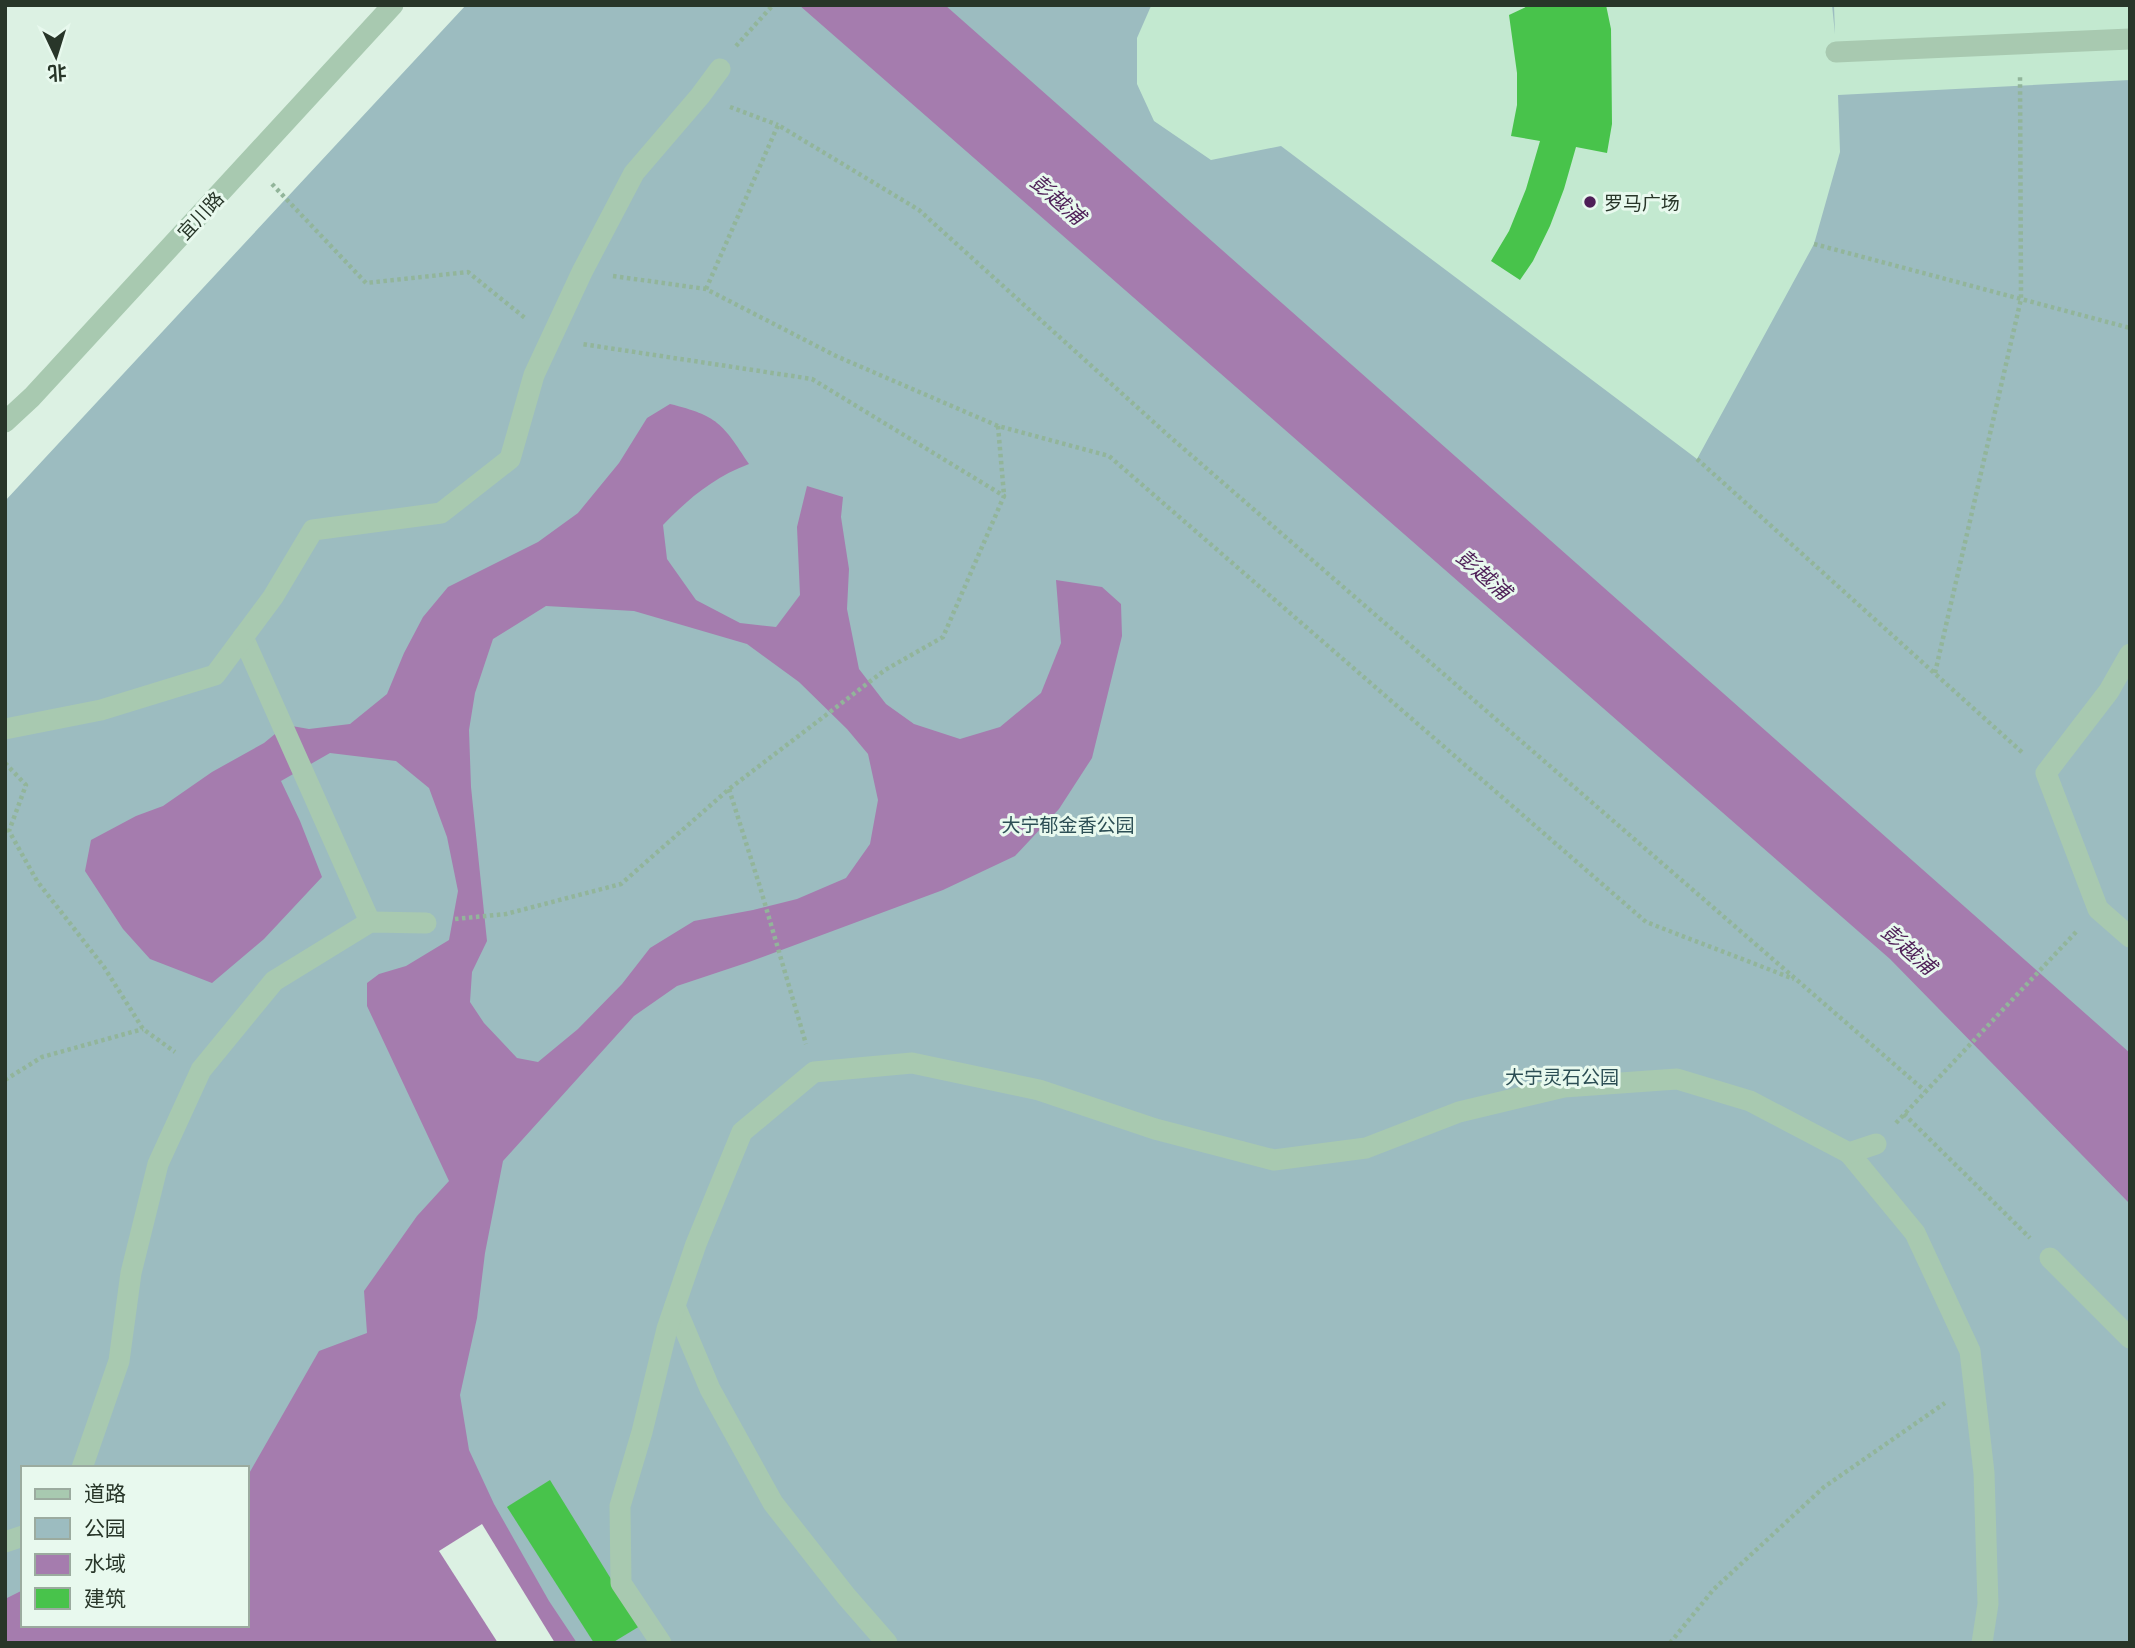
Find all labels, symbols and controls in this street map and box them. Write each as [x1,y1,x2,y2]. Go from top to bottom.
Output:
north arrow [21,21,91,91]
text: 北 [47,61,68,86]
water label: 彭越浦 [1026,169,1093,231]
street label: 宜川路 [172,186,228,244]
place label: 罗马广场 [1604,191,1680,214]
marker: 罗马广场 [1582,194,1598,210]
water label: 彭越浦 [1452,544,1519,606]
park label: 大宁郁金香公园 [1001,813,1135,836]
water label: 彭越浦 [1877,919,1944,981]
park label: 大宁灵石公园 [1505,1065,1619,1088]
legend [21,1466,248,1627]
text: 道路 [84,1480,126,1506]
text: 公园 [84,1515,126,1541]
text: 水域 [84,1550,126,1576]
text: 建筑 [84,1585,126,1611]

